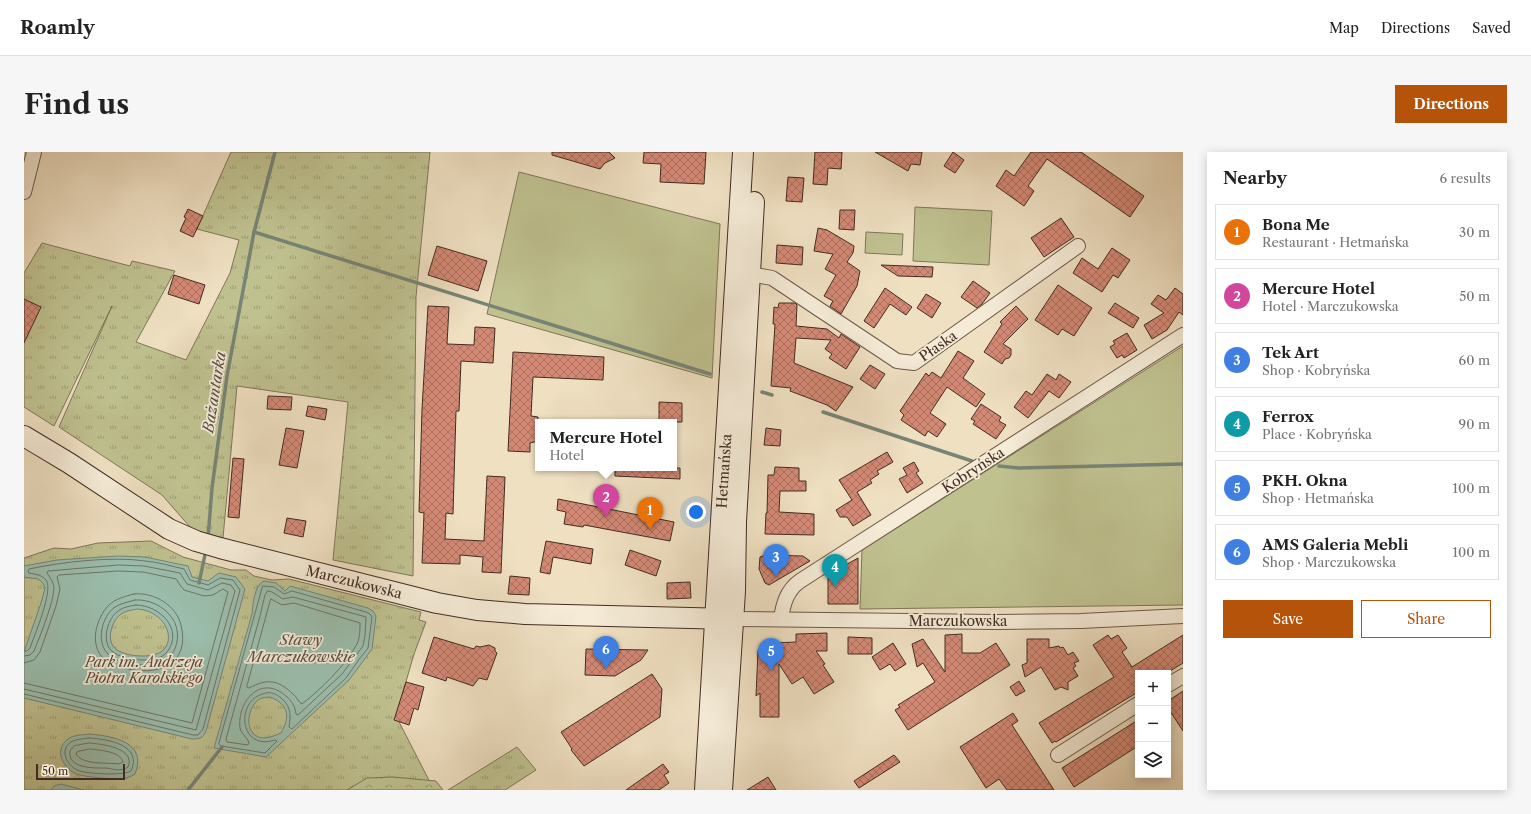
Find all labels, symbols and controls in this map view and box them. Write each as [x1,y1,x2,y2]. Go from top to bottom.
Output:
text: Roamly [20,16,95,39]
text: Map [1329,19,1359,37]
text: Directions [1381,19,1450,37]
text: Saved [1472,19,1511,37]
button: Directions [1395,85,1507,123]
text: Find us [24,87,129,121]
text: Nearby [1223,168,1287,188]
text: 6 results [1440,170,1491,186]
text: Bona Me [1262,215,1330,234]
text: 1 [1234,224,1240,240]
text: 30 m [1459,224,1490,240]
text: Restaurant · Hetmańska [1262,234,1409,250]
text: Mercure Hotel [1262,279,1375,298]
text: 2 [1233,288,1241,304]
text: 50 m [1459,288,1490,304]
text: Hotel · Marczukowska [1262,298,1399,314]
street label: Płaska [916,326,961,365]
text: Tek Art [1262,343,1319,362]
water label: Bażantarka [198,350,230,435]
text: 3 [1233,352,1241,368]
text: 60 m [1459,352,1490,368]
text: Shop · Kobryńska [1262,362,1370,378]
text: Ferrox [1262,407,1314,426]
text: 4 [1233,416,1241,432]
text: 90 m [1459,416,1490,432]
popup [535,419,677,471]
text: Place · Kobryńska [1262,426,1372,442]
text: Mercure Hotel [550,428,662,447]
street label: Hetmańska [712,432,736,509]
street label: Kobryńska [938,443,1008,497]
text: Hotel [550,447,584,463]
text: PKH. Okna [1262,471,1347,490]
text: 5 [1233,480,1241,496]
text: 100 m [1452,480,1490,496]
pin: 2 [593,484,619,517]
text: Shop · Hetmańska [1262,490,1374,506]
pin: 1 [637,497,663,530]
your location [686,502,706,522]
text: AMS Galeria Mebli [1262,535,1408,554]
pin: 3 [763,544,789,577]
text: 6 [1233,544,1241,560]
text: 100 m [1452,544,1490,560]
pin: 4 [822,554,848,587]
text: Shop · Marczukowska [1262,554,1396,570]
street label: Marczukowska [304,561,405,603]
button: Save [1223,600,1353,638]
button: Share [1361,600,1491,638]
street label: Marczukowska [909,612,1008,630]
water label: Stawy Marczukowskie [245,630,355,666]
pin: 6 [593,636,619,669]
pin: 5 [758,638,784,671]
park label: Park im. Andrzeja Piotra Karolskiego [84,653,204,687]
map controls [1135,670,1171,778]
button: + [1135,670,1171,706]
button: − [1135,706,1171,742]
button: layers [1135,742,1171,778]
scale bar [36,762,125,781]
text: 50 m [42,764,68,778]

